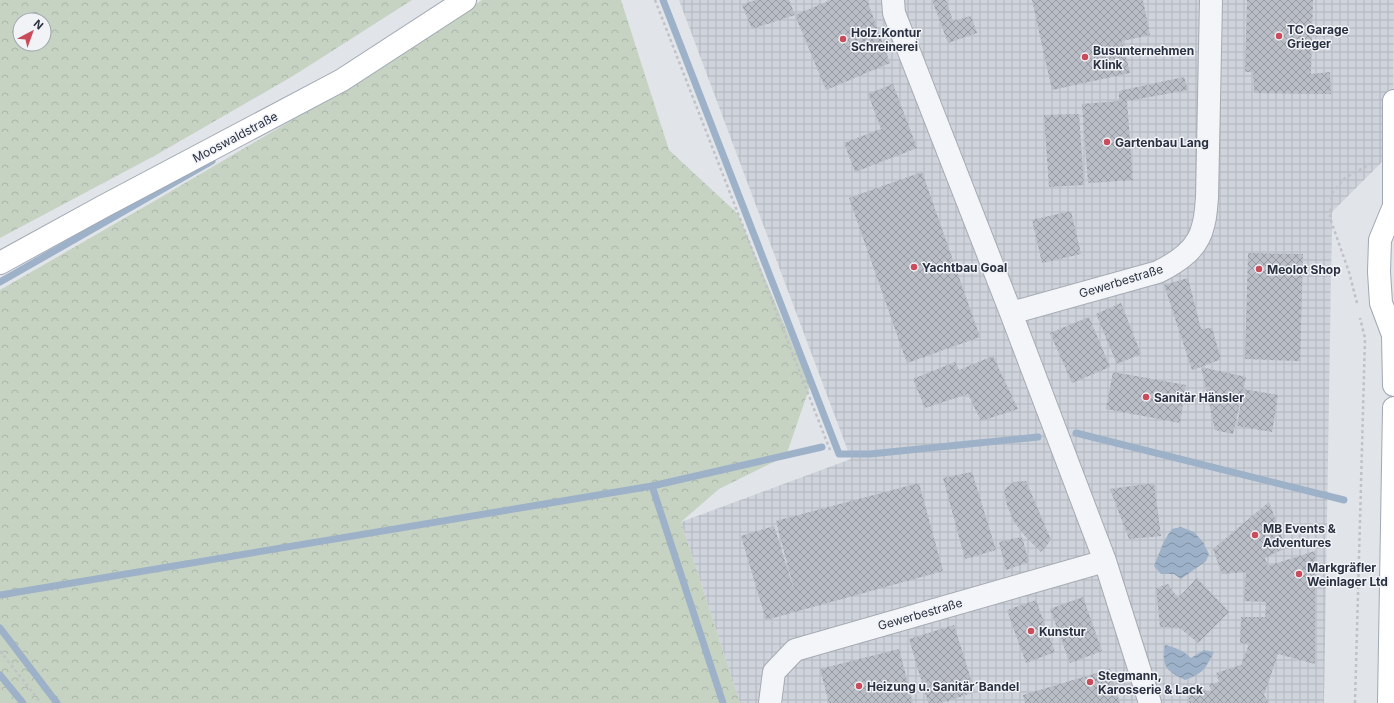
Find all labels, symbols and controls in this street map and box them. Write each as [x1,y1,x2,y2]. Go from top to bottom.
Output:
north arrow [12,12,52,52]
text: N [31,16,46,32]
place label: TC Garage Grieger [1287,22,1349,51]
place label: Holz.Kontur Schreinerei [851,25,921,54]
marker: TC Garage Grieger [1274,31,1284,41]
marker: Holz.Kontur Schreinerei [838,34,848,44]
place label: Busunternehmen Klink [1093,43,1194,72]
marker: Busunternehmen Klink [1080,52,1090,62]
street label: Mooswaldstraße [190,108,280,166]
place label: Gartenbau Lang [1115,135,1209,150]
marker: Gartenbau Lang [1102,137,1112,147]
place label: Yachtbau Goal [922,260,1007,275]
street label: Gewerbestraße [1077,261,1165,301]
marker: Yachtbau Goal [909,262,919,272]
place label: Meolot Shop [1267,262,1341,277]
marker: Meolot Shop [1254,264,1264,274]
place label: Sanitär Hänsler [1154,390,1244,405]
marker: Sanitär Hänsler [1141,392,1151,402]
place label: MB Events & Adventures [1263,521,1336,550]
marker: MB Events & Adventures [1250,530,1260,540]
place label: Markgräfler Weinlager Ltd [1307,560,1388,589]
marker: Markgräfler Weinlager Ltd [1294,569,1304,579]
street label: Gewerbestraße [876,595,964,633]
place label: Kunstur [1039,624,1086,639]
marker: Kunstur [1026,626,1036,636]
place label: Stegmann, Karosserie & Lack [1098,668,1203,697]
marker: Stegmann, Karosserie & Lack [1085,677,1095,687]
place label: Heizung u. Sanitär´Bandel [867,679,1019,694]
marker: Heizung u. Sanitär´Bandel [854,681,864,691]

